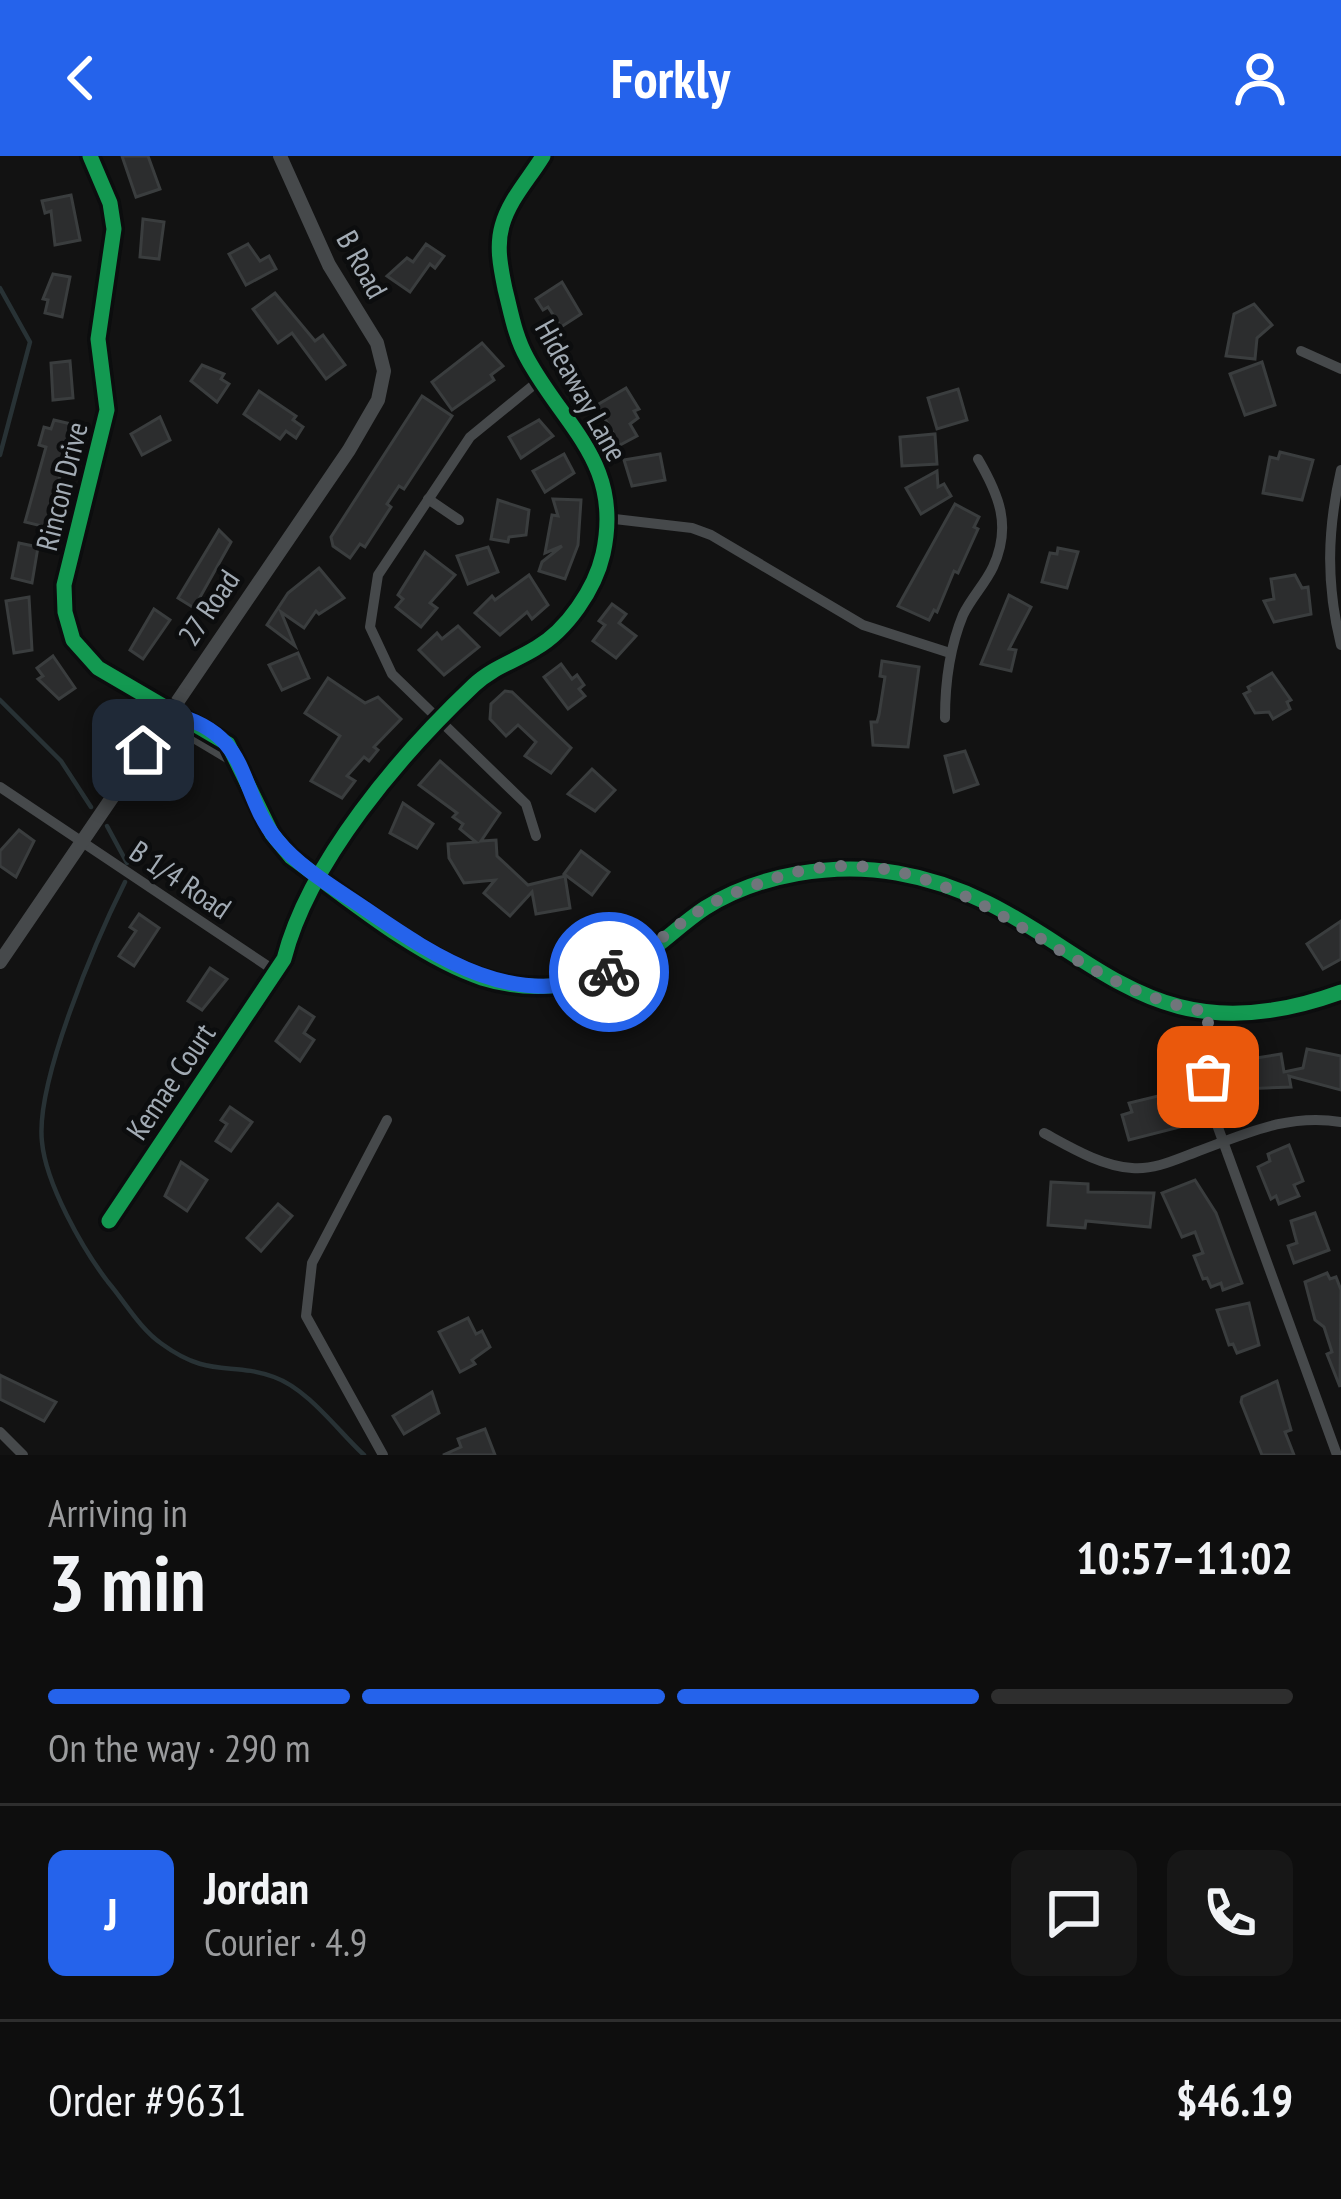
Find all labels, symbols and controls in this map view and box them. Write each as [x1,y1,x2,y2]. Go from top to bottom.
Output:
text: Forkly [611,43,730,113]
icon: back [48,45,114,111]
icon: person [1227,45,1293,111]
street label: B Road [329,223,397,305]
street label: Hideaway Lane [527,312,637,468]
street label: Rincon Drive [26,418,96,554]
street label: 27 Road [169,562,247,652]
pin [92,699,194,801]
icon: home [110,717,176,783]
street label: B 1/4 Road [123,831,239,927]
courier [549,912,669,1032]
icon: bike [576,939,642,1005]
street label: Kemae Court [117,1015,224,1147]
pin [1157,1026,1259,1128]
icon: bag [1175,1044,1241,1110]
text: Arriving in [48,1487,188,1538]
text: 10:57–11:02 [1076,1528,1293,1586]
text: 3 min [48,1532,206,1633]
text: On the way · 290 m [48,1722,310,1773]
button: chat [1011,1850,1137,1976]
button: phone [1167,1850,1293,1976]
text: Jordan [204,1858,309,1916]
text: J [104,1884,118,1942]
text: Courier · 4.9 [204,1916,367,1967]
text: Order #9631 [48,2070,246,2128]
text: $46.19 [1176,2070,1293,2128]

